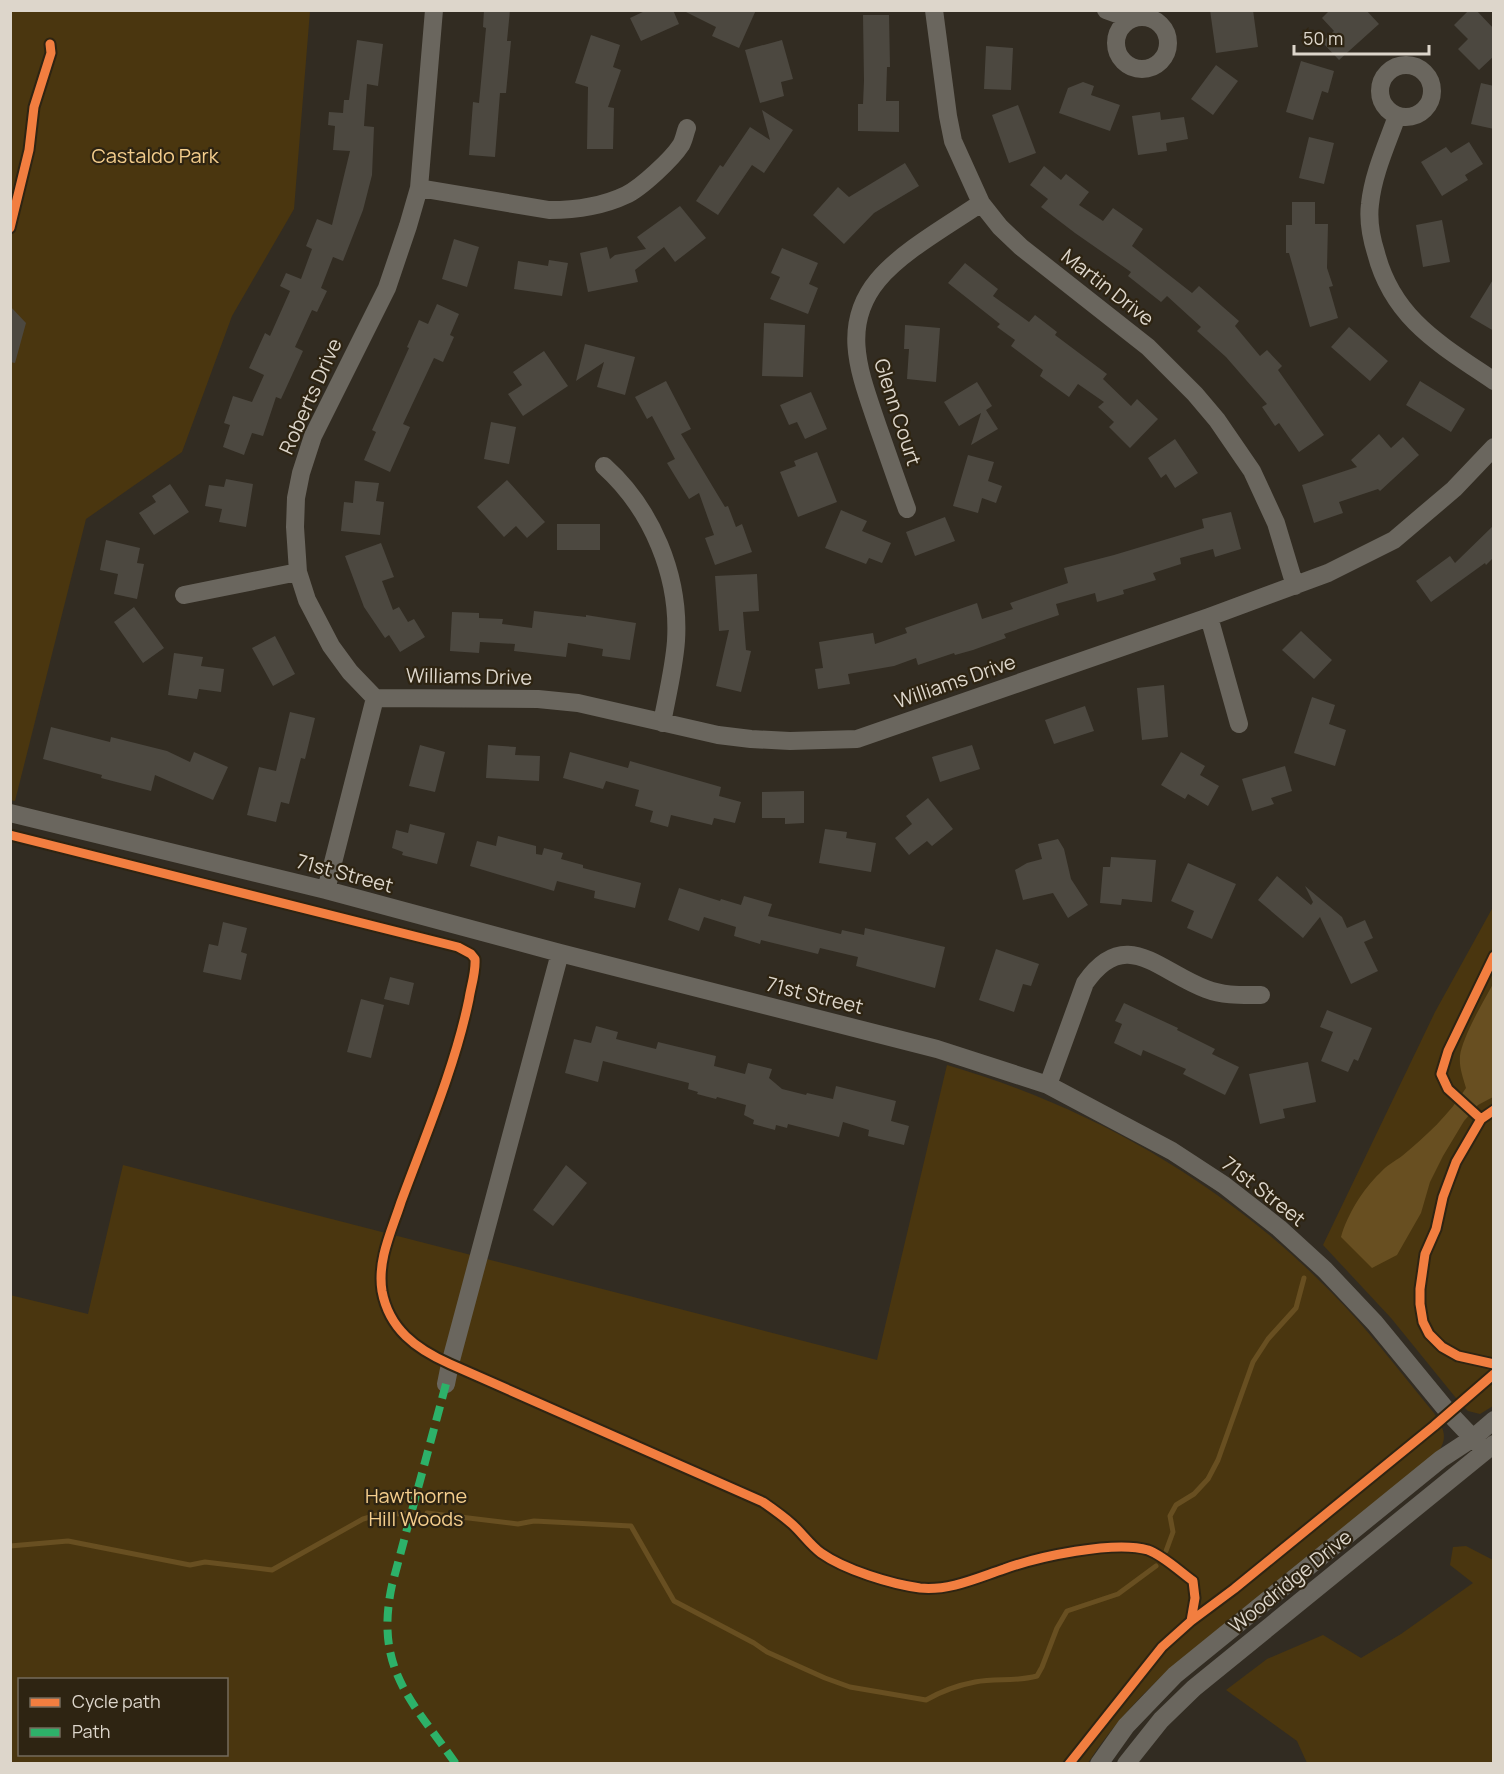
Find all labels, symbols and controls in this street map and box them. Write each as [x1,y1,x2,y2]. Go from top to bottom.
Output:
scale bar [1294,18,1429,56]
text: 50 m [1303,26,1343,50]
park label: Castaldo Park [91,142,220,169]
street label: Martin Drive [1056,242,1160,332]
street label: Roberts Drive [272,334,348,458]
street label: Glenn Court [868,355,928,469]
street label: Williams Drive [891,648,1019,714]
street label: Williams Drive [406,661,532,691]
street label: 71st Street [294,847,396,899]
street label: 71st Street [764,970,866,1020]
street label: 71st Street [1217,1150,1311,1232]
park label: Hawthorne Hill Woods [365,1482,467,1532]
street label: Woodridge Drive [1223,1523,1357,1639]
legend [18,1678,228,1756]
text: Cycle path [72,1689,161,1713]
text: Path [72,1719,110,1743]

